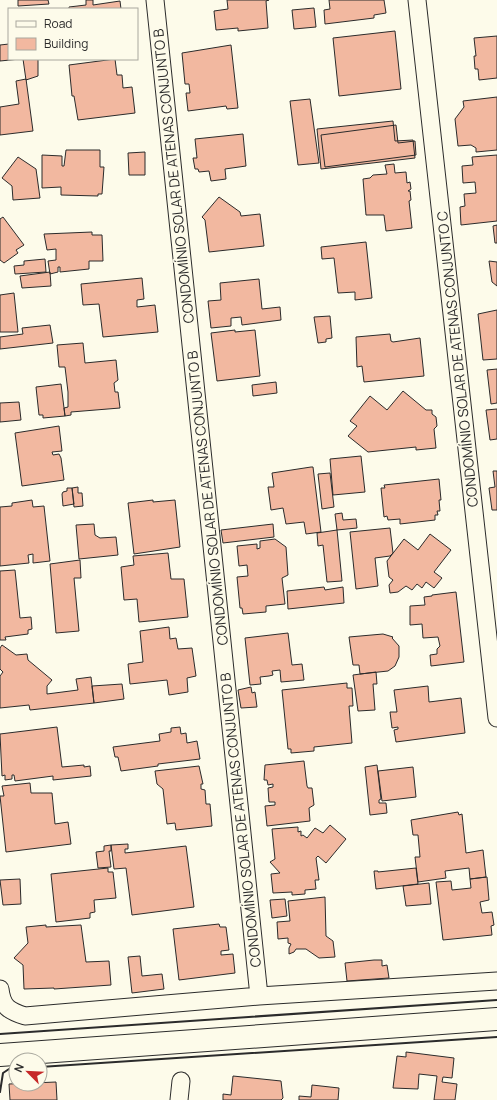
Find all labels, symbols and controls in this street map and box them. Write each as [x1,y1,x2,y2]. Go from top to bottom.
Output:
legend [8,8,138,60]
text: Road [44,15,72,32]
street label: CONDOMÍNIO SOLAR DE ATENAS CONJUNTO B [148,27,198,324]
text: Building [44,35,88,52]
street label: CONDOMÍNIO SOLAR DE ATENAS CONJUNTO C [432,210,482,508]
street label: CONDOMÍNIO SOLAR DE ATENAS CONJUNTO B [182,349,232,646]
street label: CONDOMÍNIO SOLAR DE ATENAS CONJUNTO B [215,671,265,968]
north arrow [8,1052,48,1092]
text: N [10,1061,27,1074]

